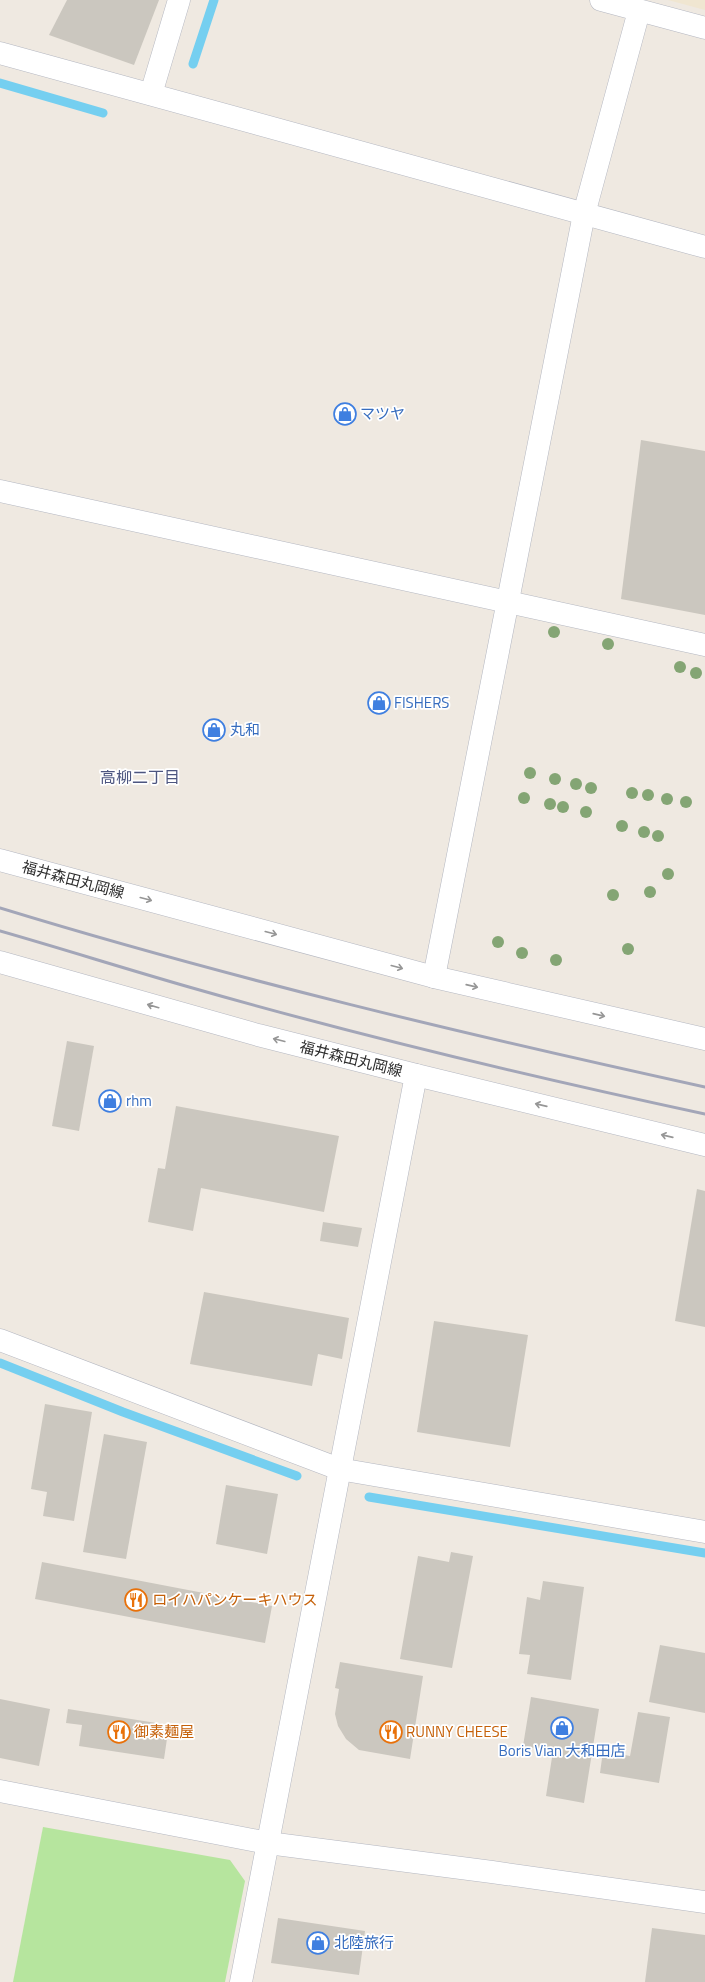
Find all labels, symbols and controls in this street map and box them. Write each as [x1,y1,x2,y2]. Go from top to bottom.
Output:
shop icon: マツヤ [332,401,358,427]
place label: マツヤ [360,402,405,425]
shop icon: FISHERS [366,690,392,716]
place label: FISHERS [394,691,450,714]
shop icon: 丸和 [201,717,227,743]
place label: 丸和 [230,718,260,741]
district label: 高柳二丁目 [100,765,180,789]
street label: 福井森田丸岡線 [19,855,127,904]
one-way arrow [139,896,152,904]
one-way arrow [265,930,278,937]
one-way arrow [390,964,403,971]
one-way arrow [465,982,478,990]
one-way arrow [147,1001,160,1009]
one-way arrow [592,1012,605,1019]
street label: 福井森田丸岡線 [297,1035,405,1082]
one-way arrow [272,1036,285,1043]
shop icon: rhm [97,1088,123,1114]
place label: rhm [126,1089,152,1112]
one-way arrow [534,1101,547,1109]
one-way arrow [661,1131,674,1139]
restaurant icon: ロイハパンケーキハウス [123,1587,149,1613]
place label: ロイハパンケーキハウス [152,1588,317,1611]
shop icon: Boris Vian 大和田店 [549,1715,575,1741]
restaurant icon: 御素麺屋 [106,1719,132,1745]
restaurant icon: RUNNY CHEESE [378,1719,404,1745]
place label: 御素麺屋 [134,1720,194,1743]
place label: RUNNY CHEESE [406,1720,508,1743]
place label: Boris Vian 大和田店 [499,1739,625,1762]
shop icon: 北陸旅行 [305,1930,331,1956]
place label: 北陸旅行 [334,1931,394,1954]

